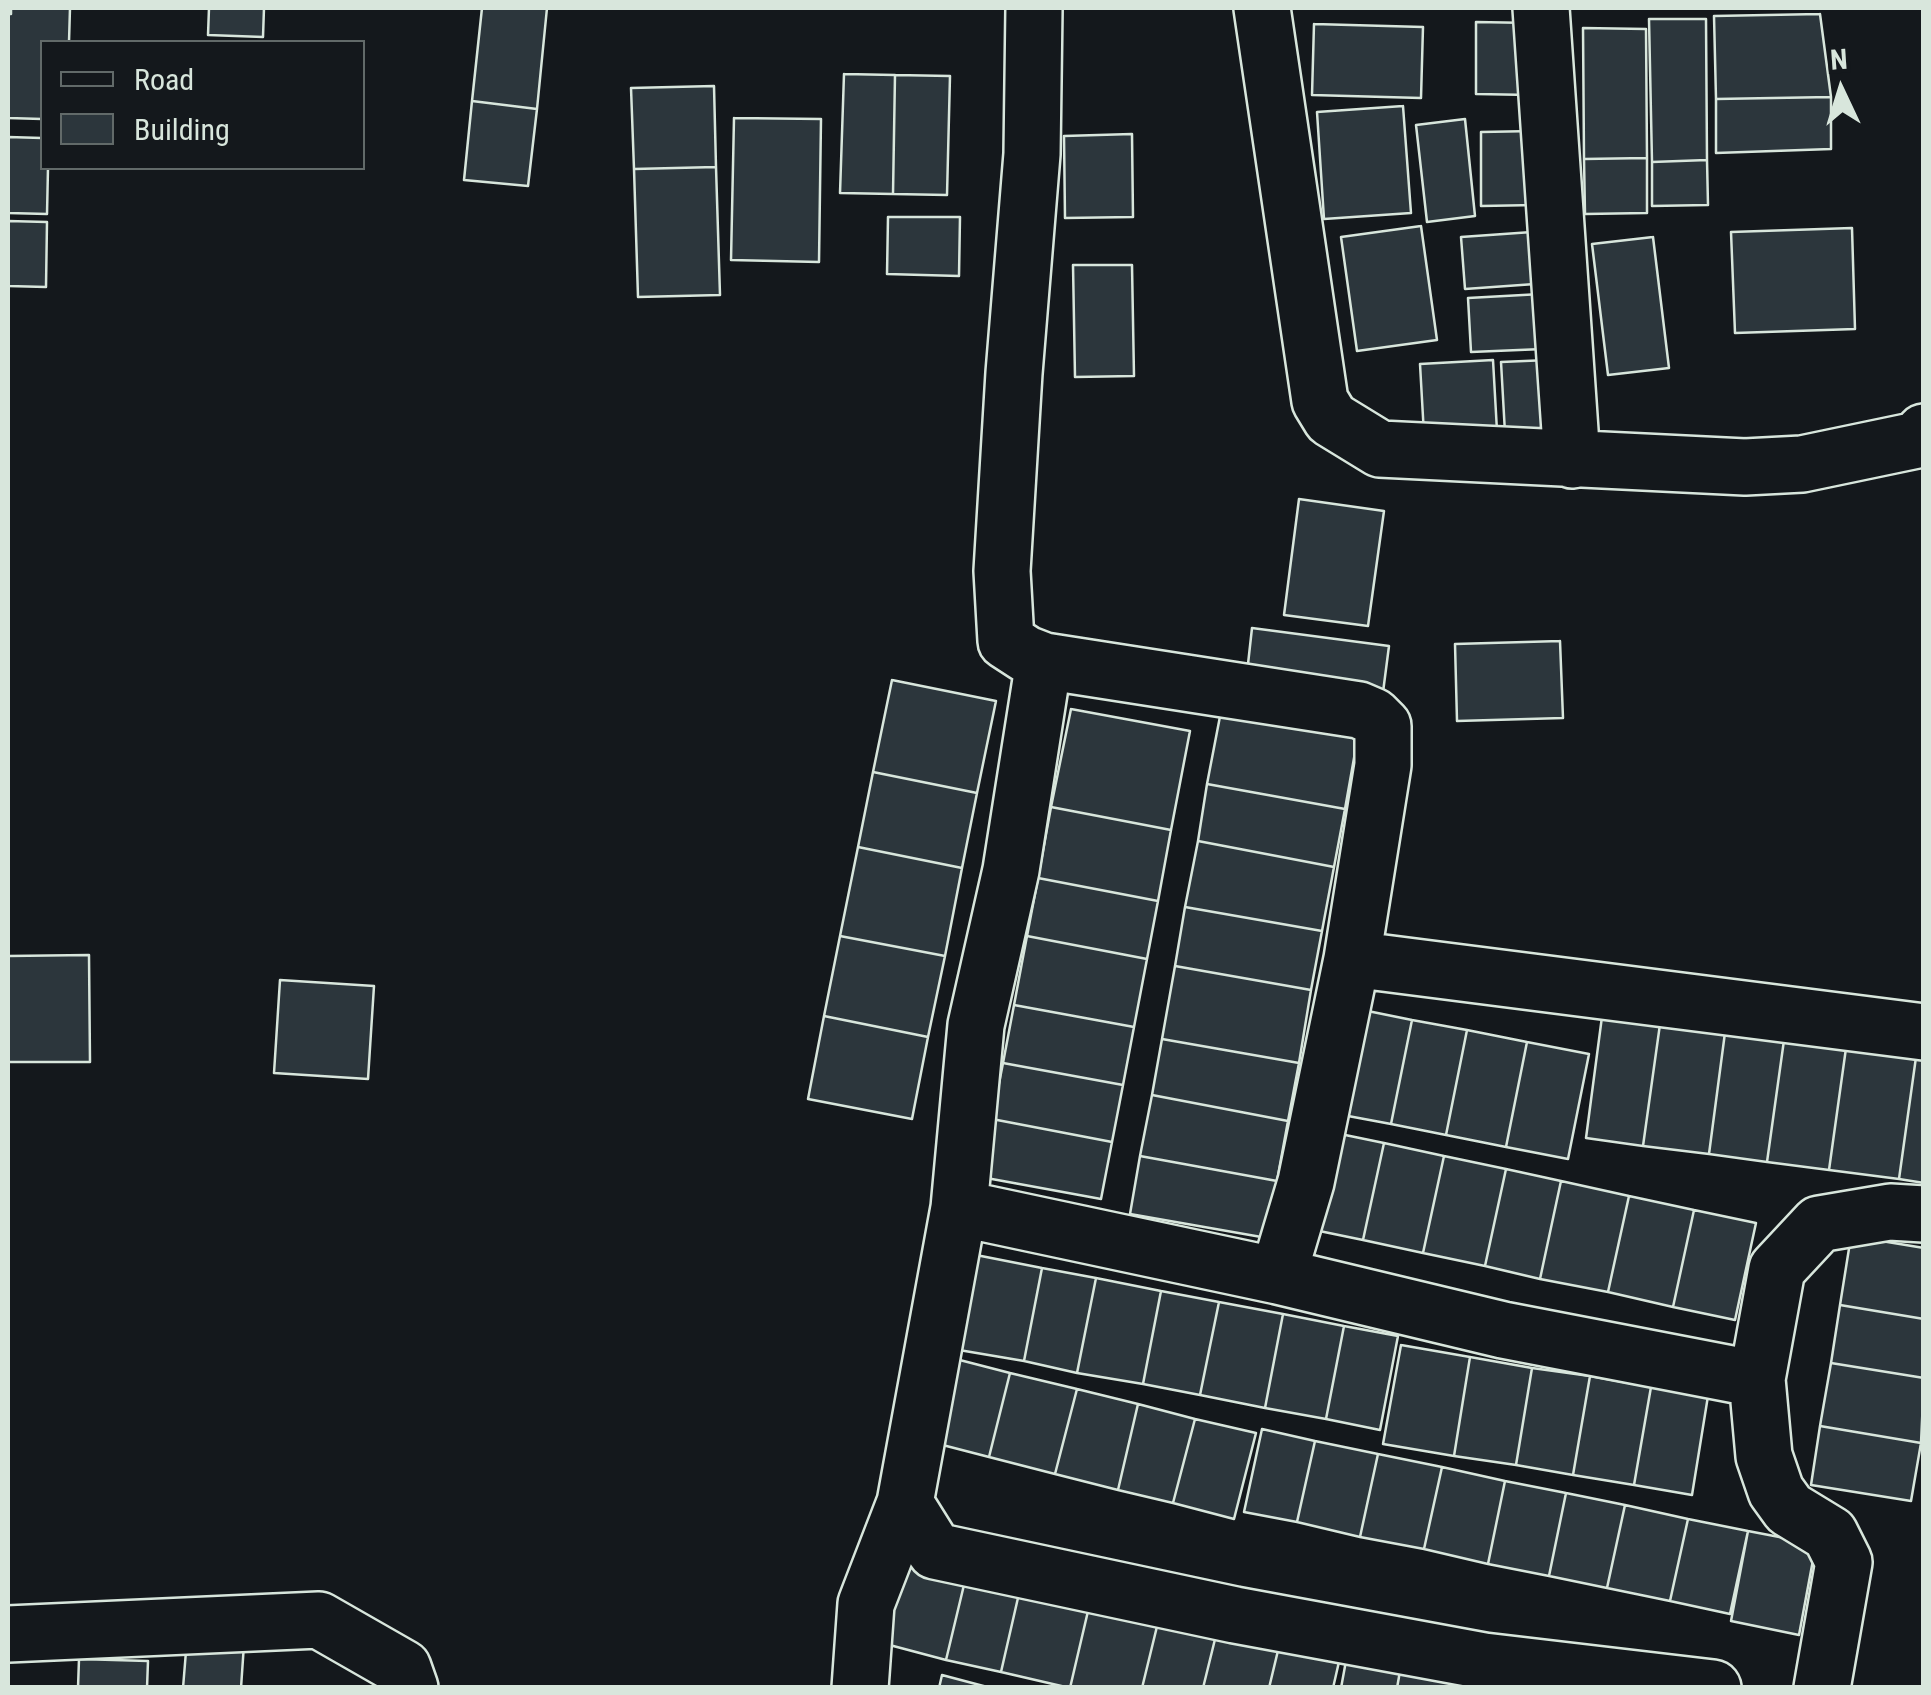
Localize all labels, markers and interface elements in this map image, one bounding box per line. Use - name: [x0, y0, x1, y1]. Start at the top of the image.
- legend: [40, 40, 365, 170]
- north arrow: [1791, 40, 1891, 140]
- text: N: [1829, 43, 1849, 77]
- text: Road: [134, 62, 194, 97]
- text: Building: [134, 112, 230, 147]

